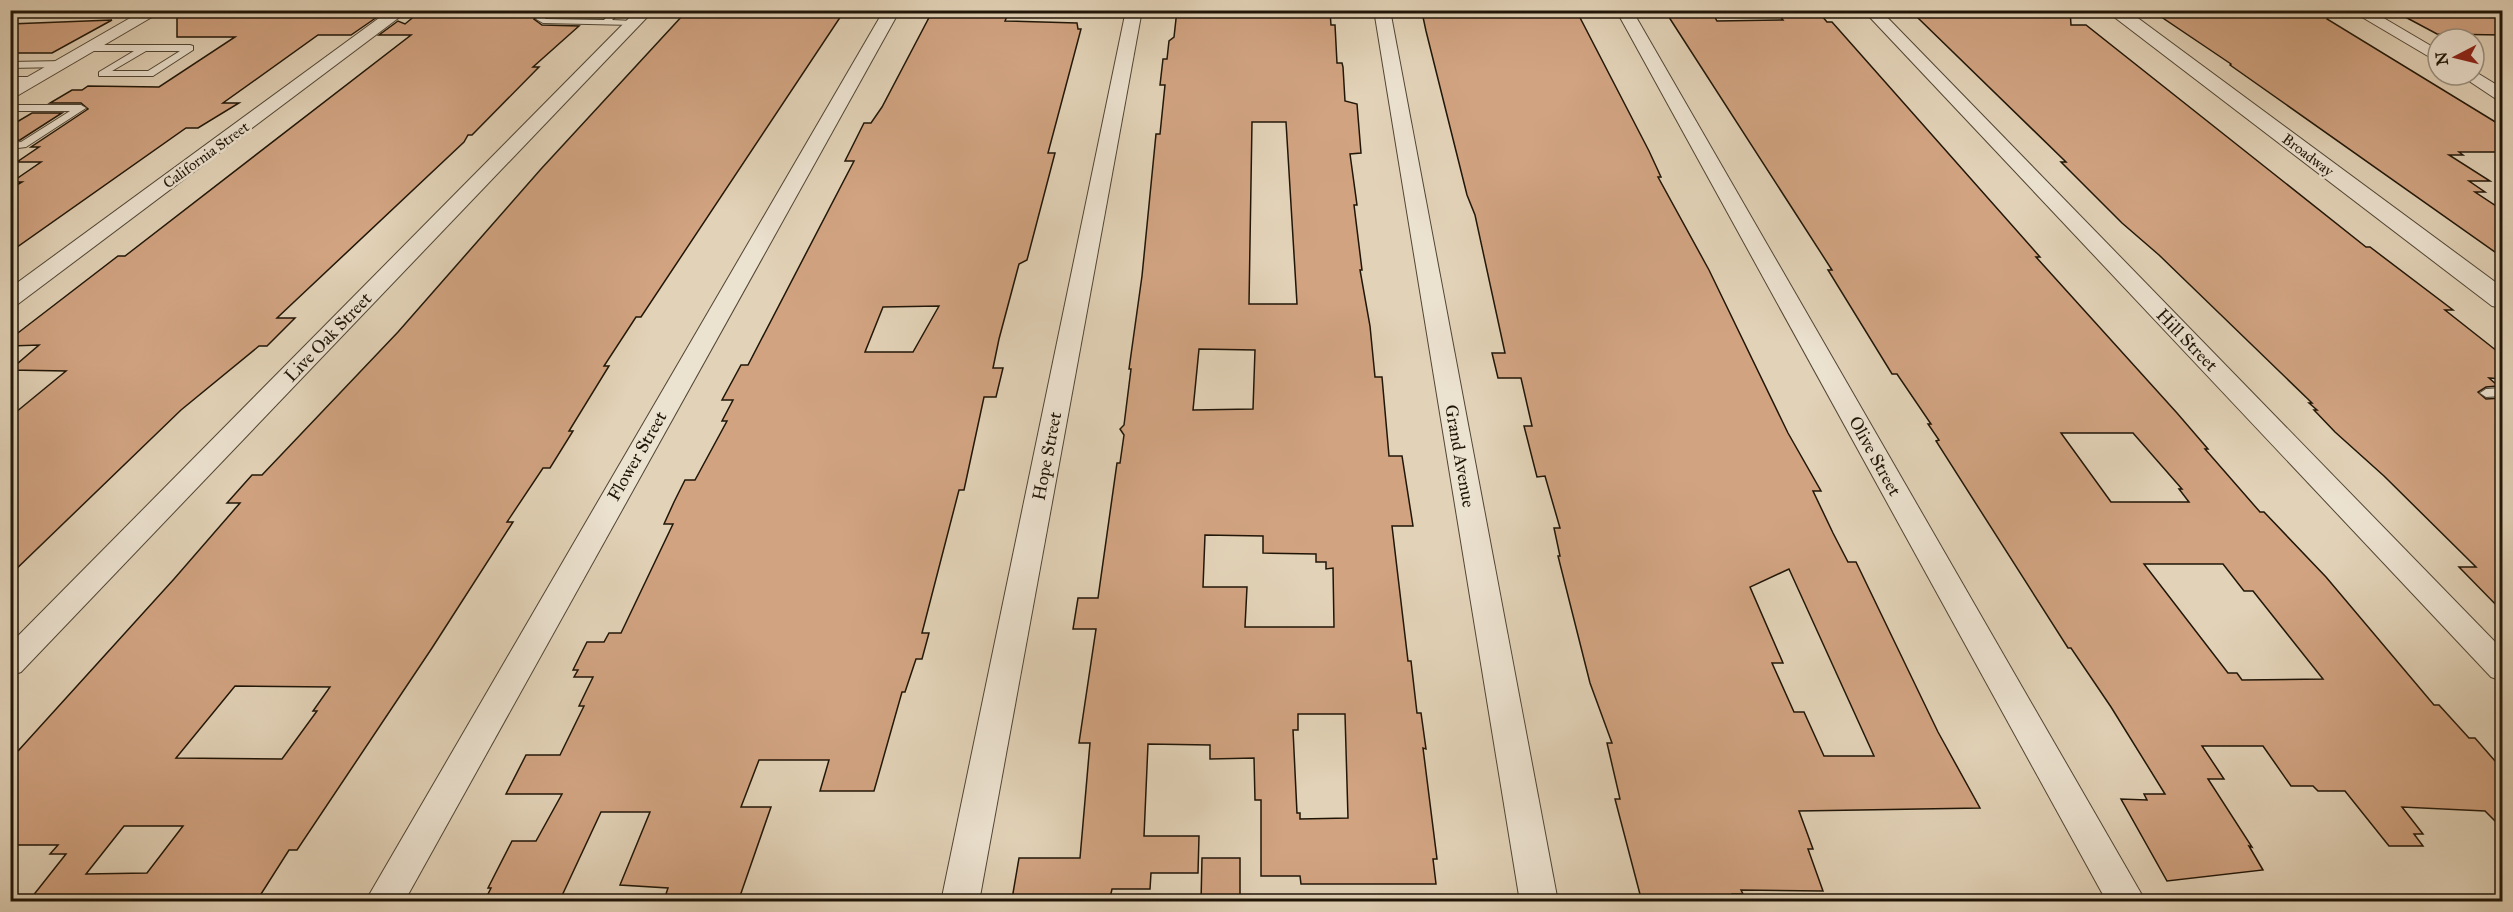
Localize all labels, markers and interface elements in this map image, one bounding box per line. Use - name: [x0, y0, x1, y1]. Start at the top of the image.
- north arrow: [2426, 27, 2486, 87]
- text: N: [2431, 50, 2452, 67]
- street label: California Street: [159, 117, 253, 192]
- street label: Broadway: [2279, 130, 2338, 181]
- street label: Live Oak Street: [280, 287, 377, 386]
- street label: Hill Street: [2152, 304, 2223, 376]
- street label: Grand Avenue: [1440, 403, 1480, 509]
- street label: Flower Street: [602, 407, 672, 505]
- street label: Hope Street: [1028, 409, 1066, 502]
- street label: Olive Street: [1844, 412, 1906, 500]

